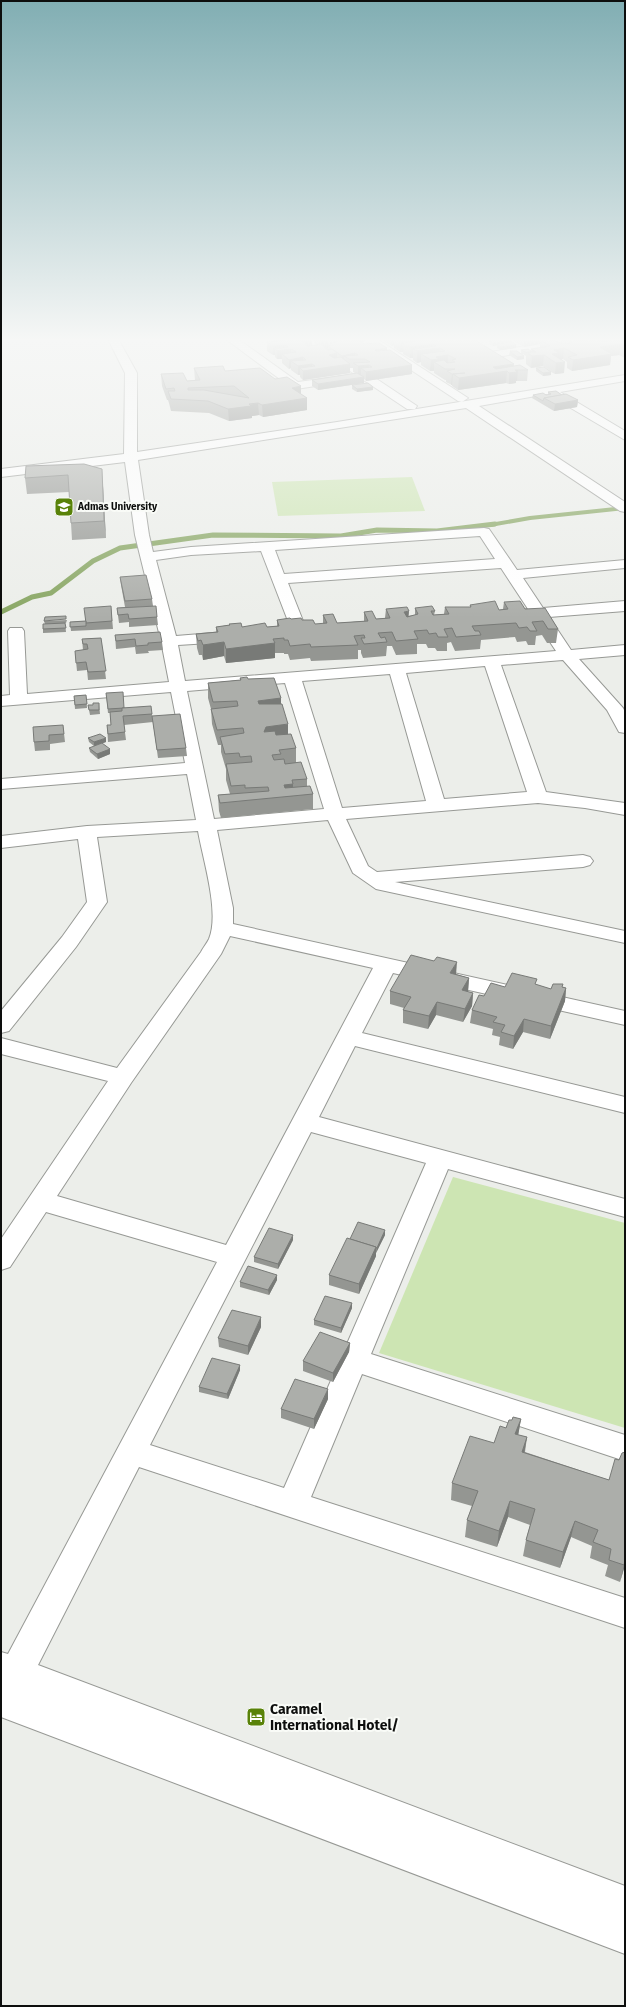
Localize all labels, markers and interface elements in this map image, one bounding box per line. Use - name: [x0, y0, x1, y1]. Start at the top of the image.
- school or university icon: Admas University: [53, 496, 75, 518]
- place label: Admas University: [77, 501, 158, 513]
- place label: Caramel International Hotel/: [270, 1701, 399, 1734]
- hotel icon: Caramel International Hotel/: [245, 1706, 267, 1728]

